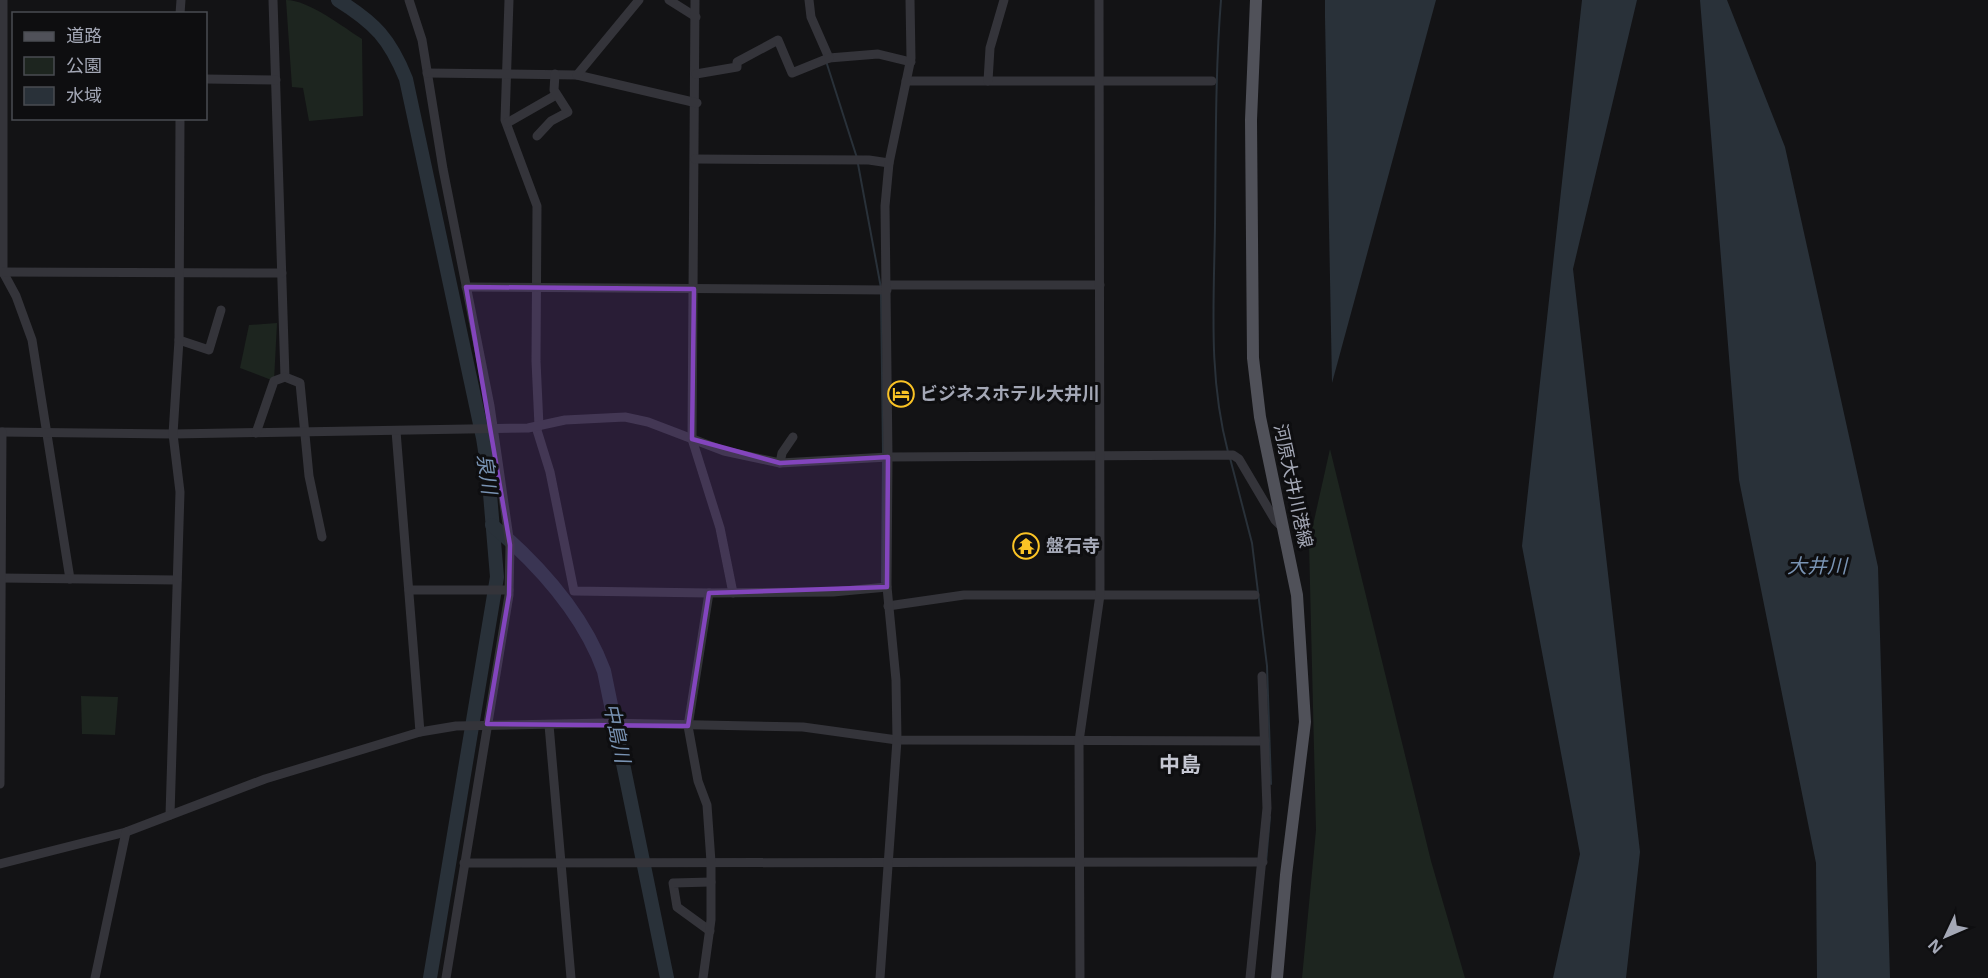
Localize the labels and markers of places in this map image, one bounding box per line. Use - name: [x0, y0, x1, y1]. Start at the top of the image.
- hotel icon: ビジネスホテル大井川: [886, 379, 916, 409]
- place label: ビジネスホテル大井川: [920, 381, 1100, 405]
- temple icon: 盤石寺: [1011, 531, 1041, 561]
- place label: 盤石寺: [1046, 533, 1100, 557]

